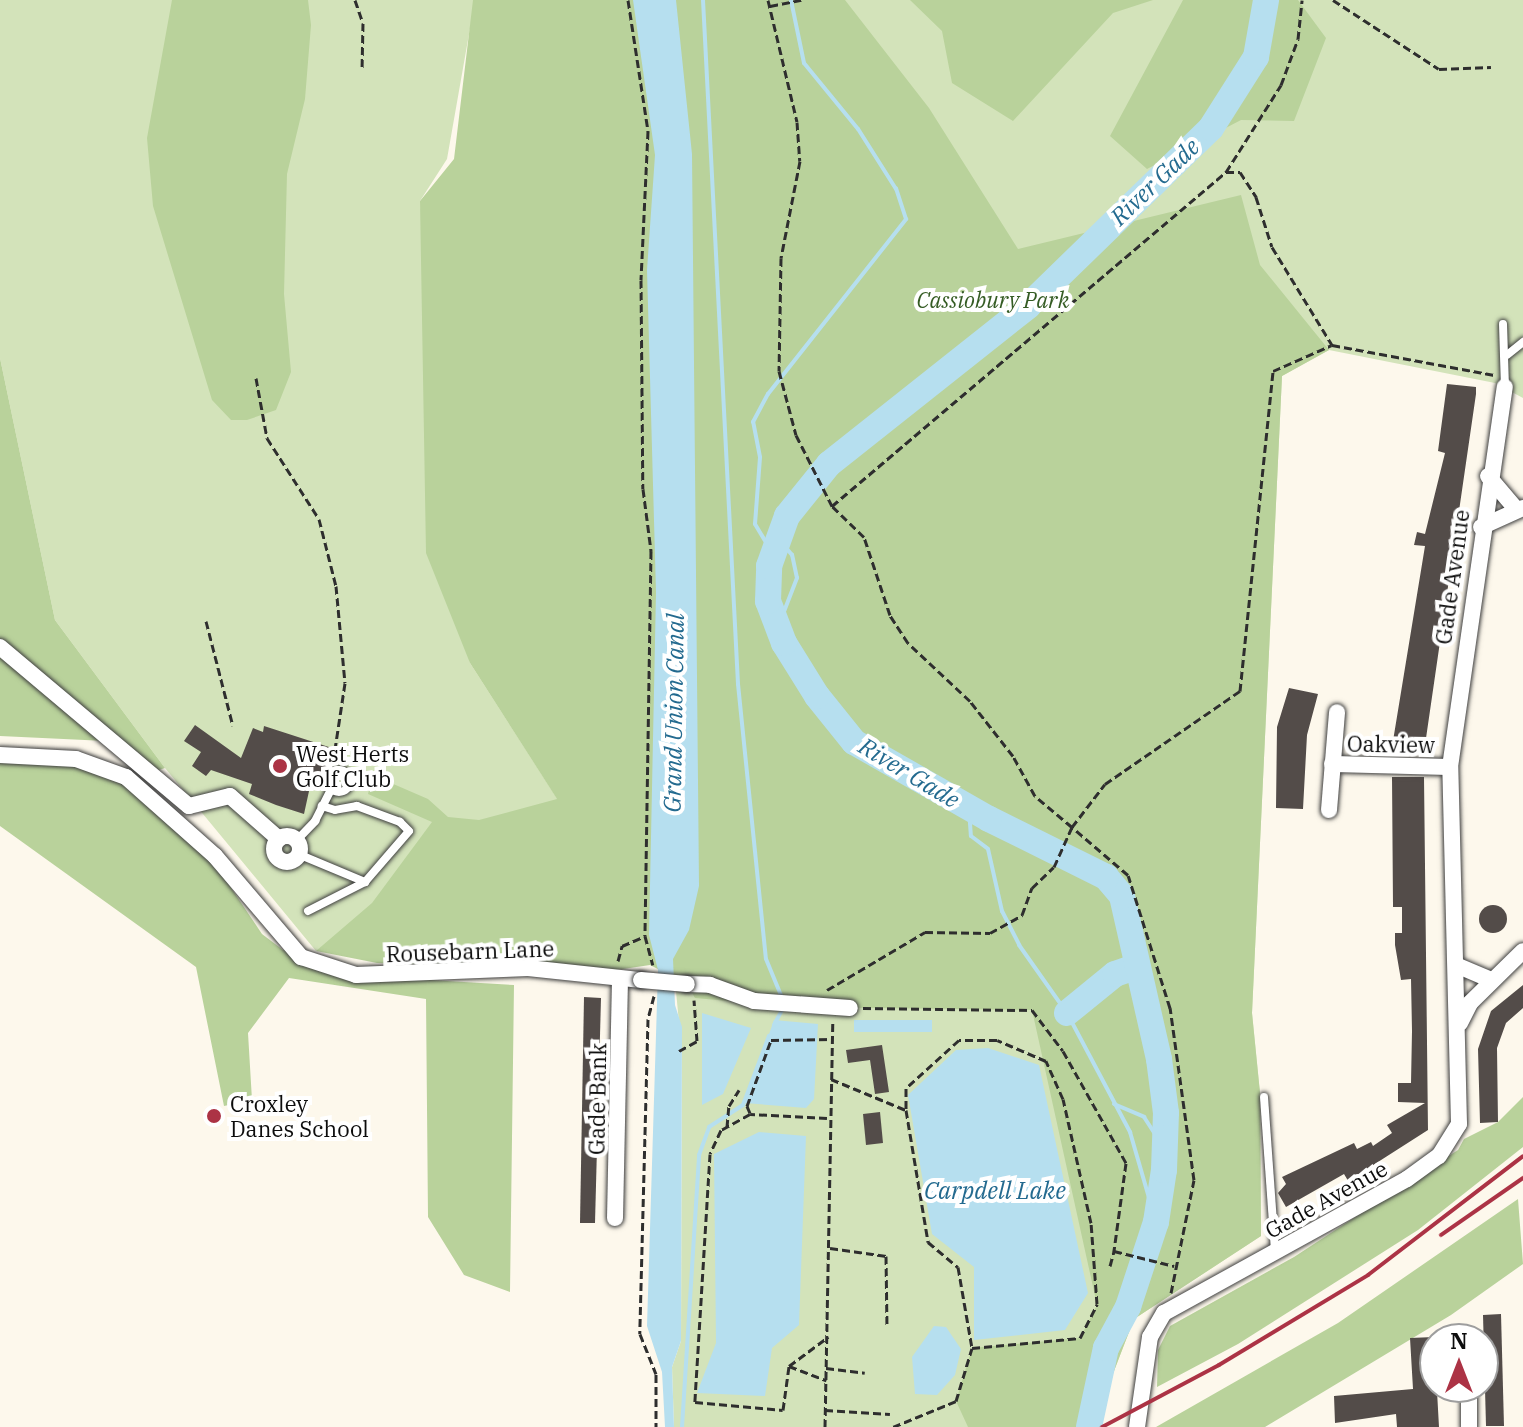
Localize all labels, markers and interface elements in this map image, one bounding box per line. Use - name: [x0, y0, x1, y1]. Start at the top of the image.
- water label: River Gade: [1105, 133, 1205, 231]
- park label: Cassiobury Park: [917, 287, 1069, 313]
- street label: Gade Avenue: [1429, 508, 1475, 646]
- water label: Grand Union Canal: [658, 613, 690, 813]
- street label: Oakview: [1347, 730, 1435, 758]
- water label: River Gade: [853, 732, 965, 814]
- place label: West Herts Golf Club: [296, 740, 409, 792]
- marker: West Herts Golf Club: [271, 757, 289, 775]
- street label: Rousebarn Lane: [385, 935, 555, 967]
- street label: Gade Bank: [583, 1043, 611, 1155]
- place label: Croxley Danes School: [230, 1090, 369, 1142]
- marker: Croxley Danes School: [205, 1107, 223, 1125]
- street label: Gade Avenue: [1260, 1155, 1392, 1243]
- water label: Carpdell Lake: [924, 1177, 1066, 1205]
- north arrow: [1419, 1323, 1499, 1403]
- text: N: [1450, 1326, 1468, 1355]

